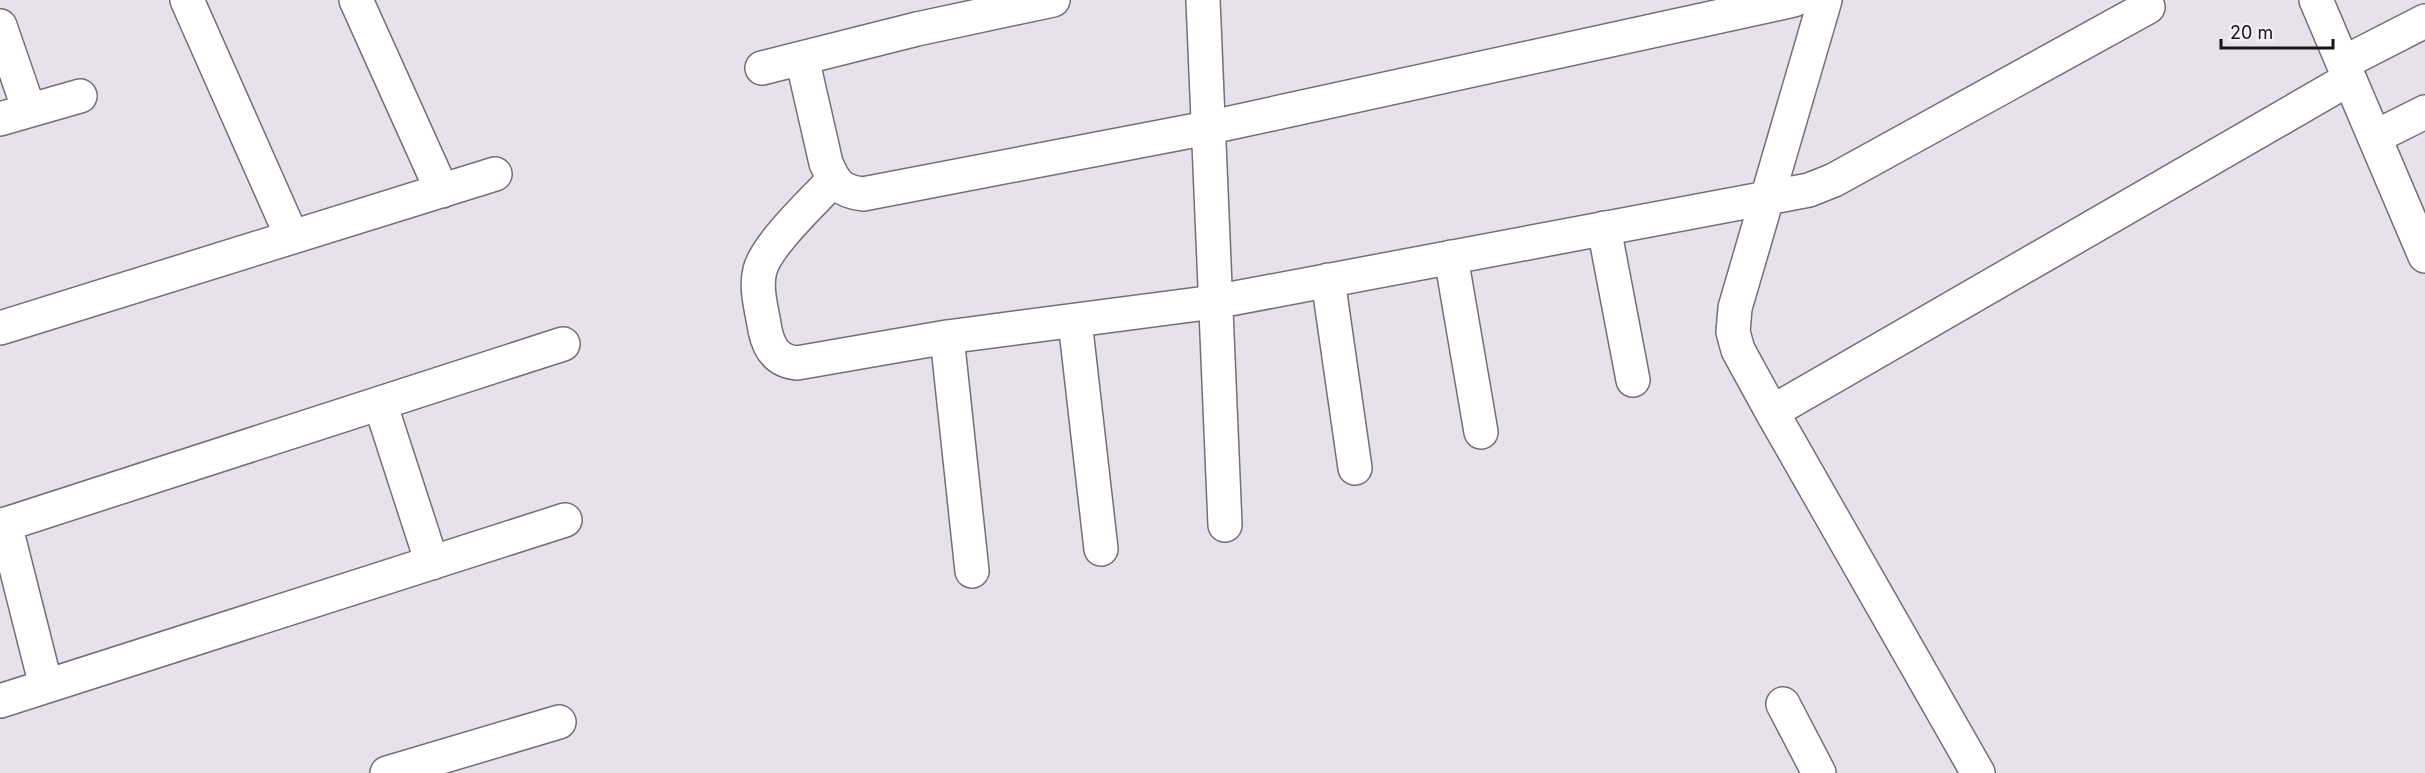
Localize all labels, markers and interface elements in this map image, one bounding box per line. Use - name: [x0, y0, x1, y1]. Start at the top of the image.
- scale bar: [2221, 12, 2334, 50]
- text: 20 m: [2230, 22, 2273, 43]

